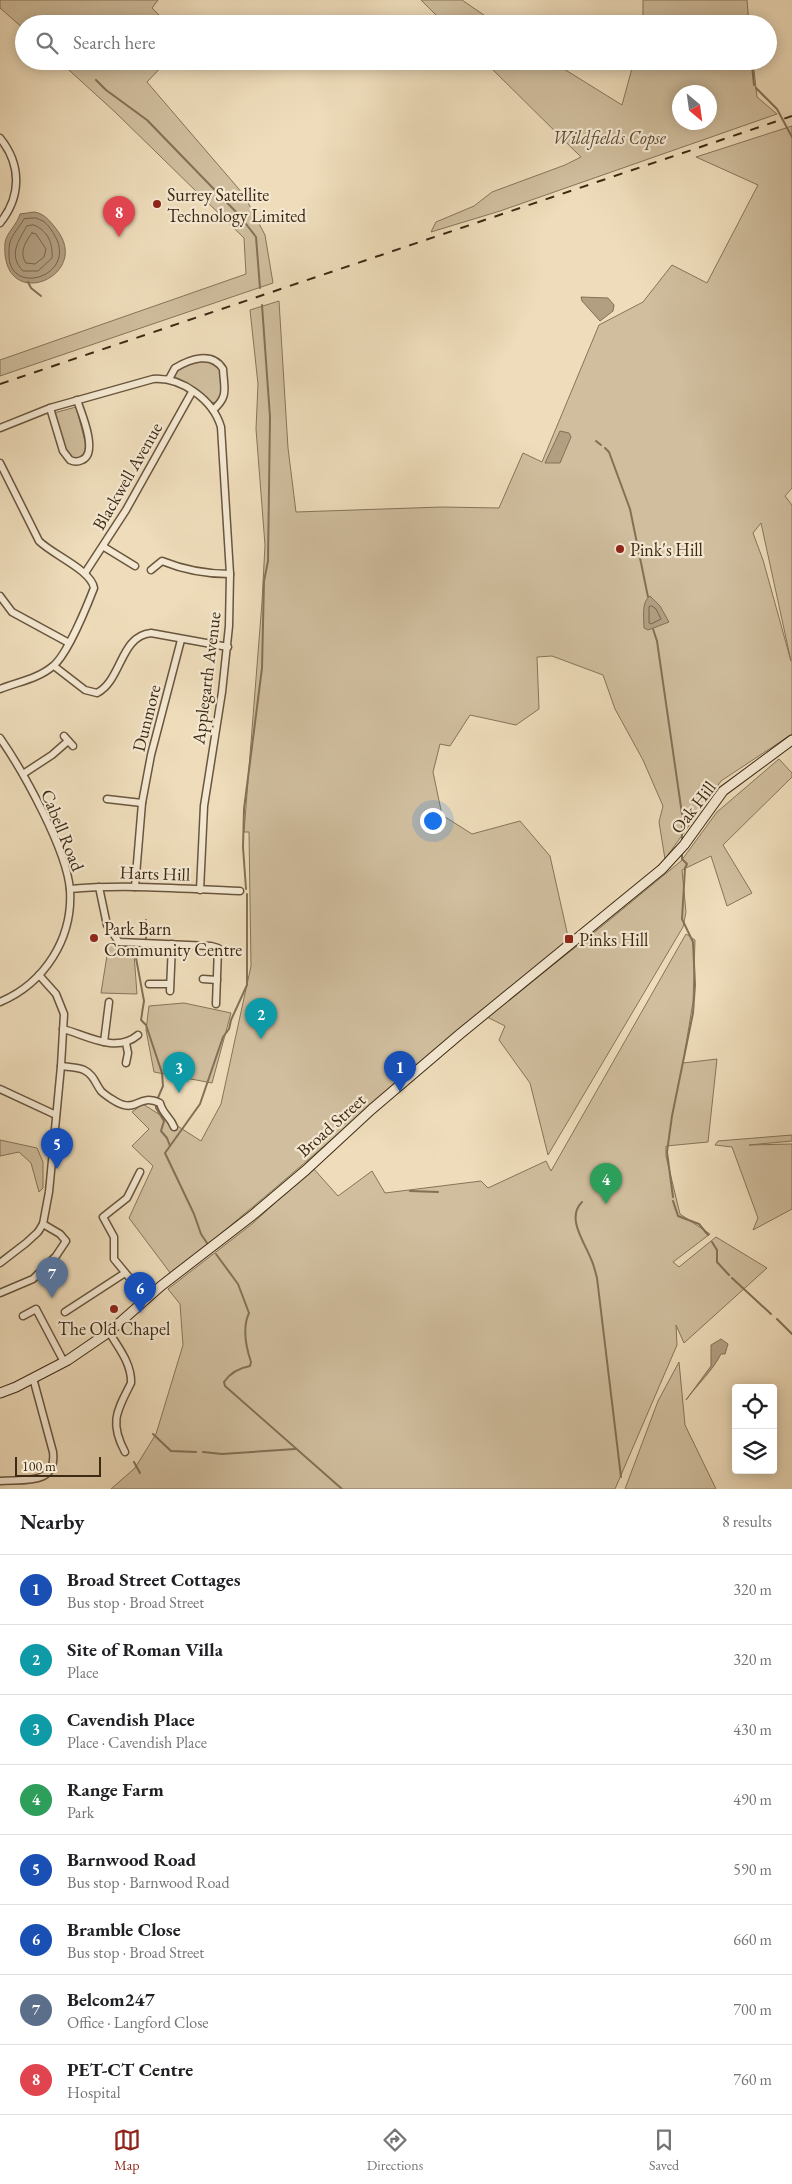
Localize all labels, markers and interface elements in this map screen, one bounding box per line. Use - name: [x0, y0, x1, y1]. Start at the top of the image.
- search box: [15, 15, 777, 70]
- icon: search: [33, 29, 61, 57]
- text: Search here: [73, 30, 155, 55]
- north arrow: [672, 85, 717, 130]
- park label: Wildfields Copse: [552, 126, 667, 150]
- place label: Surrey Satellite Technology Limited: [167, 183, 307, 227]
- pin: 8: [103, 196, 135, 237]
- marker: Surrey Satellite Technology Limited: [151, 198, 163, 210]
- street label: Blackwell Avenue: [87, 418, 167, 534]
- place label: Pink's Hill: [630, 538, 703, 561]
- marker: Pink's Hill: [614, 543, 626, 555]
- street label: Applegarth Avenue: [186, 610, 226, 747]
- street label: Dunmore: [127, 682, 165, 754]
- street label: Oak Hill: [665, 776, 721, 838]
- street label: Cabell Road: [36, 786, 90, 875]
- your location: [420, 808, 446, 834]
- street label: Harts Hill: [119, 860, 191, 886]
- place label: Park Barn Community Centre: [104, 917, 242, 961]
- place label: Pinks Hill: [579, 928, 648, 951]
- marker: Park Barn Community Centre: [88, 932, 100, 944]
- marker: Pinks Hill: [563, 933, 575, 945]
- pin: 2: [245, 998, 277, 1039]
- pin: 1: [384, 1051, 416, 1092]
- pin: 3: [163, 1052, 195, 1093]
- street label: Broad Street: [292, 1088, 370, 1162]
- pin: 5: [41, 1128, 73, 1169]
- pin: 4: [590, 1163, 622, 1204]
- pin: 7: [36, 1257, 68, 1298]
- pin: 6: [124, 1272, 156, 1313]
- marker: The Old Chapel: [108, 1303, 120, 1315]
- place label: The Old Chapel: [58, 1317, 170, 1340]
- map controls: [732, 1384, 777, 1474]
- button: locate: [732, 1384, 777, 1429]
- button: layers: [732, 1429, 777, 1474]
- scale bar: [15, 1454, 101, 1477]
- text: 100 m: [22, 1457, 56, 1475]
- text: Nearby: [20, 1508, 84, 1535]
- text: 8 results: [722, 1511, 772, 1532]
- text: Broad Street Cottages: [67, 1567, 240, 1592]
- text: 1: [32, 1579, 40, 1600]
- text: 320 m: [733, 1579, 772, 1600]
- text: Bus stop · Broad Street: [67, 1592, 204, 1613]
- text: Site of Roman Villa: [67, 1637, 223, 1662]
- text: 2: [32, 1649, 40, 1670]
- text: 320 m: [733, 1649, 772, 1670]
- text: Place: [67, 1662, 99, 1683]
- text: Cavendish Place: [67, 1707, 195, 1732]
- text: 3: [32, 1719, 40, 1740]
- text: 430 m: [733, 1719, 772, 1740]
- text: Place · Cavendish Place: [67, 1732, 207, 1753]
- text: Range Farm: [67, 1777, 164, 1802]
- text: 4: [32, 1789, 40, 1810]
- text: 490 m: [733, 1789, 772, 1810]
- text: Park: [67, 1802, 94, 1823]
- text: Barnwood Road: [67, 1847, 196, 1872]
- text: 5: [32, 1859, 40, 1880]
- text: 590 m: [733, 1859, 772, 1880]
- text: Bus stop · Barnwood Road: [67, 1872, 230, 1893]
- text: Bramble Close: [67, 1917, 181, 1942]
- text: 6: [32, 1929, 40, 1950]
- text: 660 m: [733, 1929, 772, 1950]
- text: Bus stop · Broad Street: [67, 1942, 204, 1963]
- text: Belcom247: [67, 1987, 155, 2012]
- text: 7: [32, 1999, 40, 2020]
- text: 700 m: [733, 1999, 772, 2020]
- text: Office · Langford Close: [67, 2012, 209, 2033]
- text: PET-CT Centre: [67, 2057, 193, 2082]
- text: 8: [32, 2069, 40, 2090]
- text: 760 m: [733, 2069, 772, 2090]
- text: Hospital: [67, 2082, 121, 2103]
- tab: Map: [113, 2126, 141, 2174]
- tab: Directions: [367, 2126, 423, 2174]
- tab: Saved: [649, 2126, 679, 2174]

